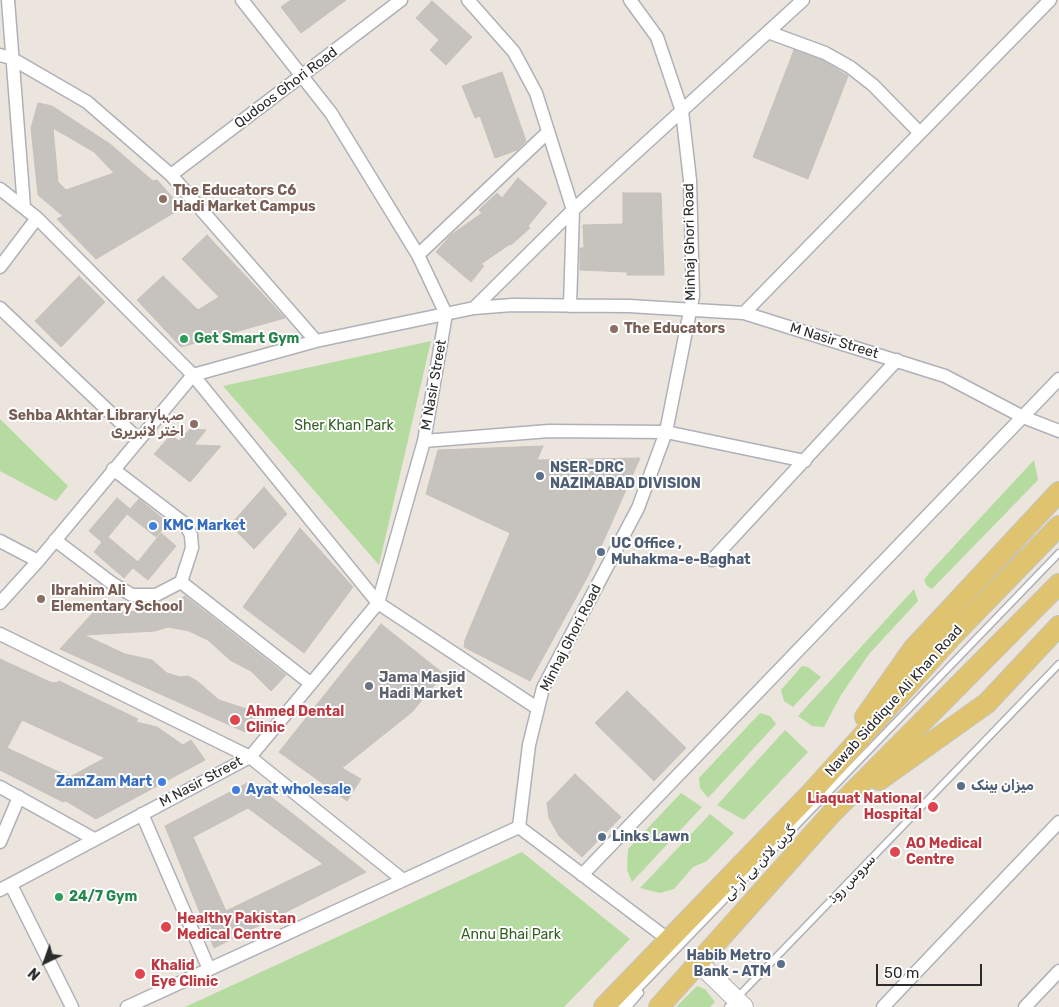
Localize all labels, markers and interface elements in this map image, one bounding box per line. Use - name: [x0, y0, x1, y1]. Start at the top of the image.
- street label: Qudoos Ghori Road: [231, 44, 341, 132]
- place label: The Educators C6 Hadi Market Campus: [173, 183, 316, 216]
- street label: Minhaj Ghori Road: [681, 183, 699, 301]
- marker: The Educators C6 Hadi Market Campus: [157, 193, 169, 205]
- street label: M Nasir Street: [788, 320, 880, 362]
- place label: The Educators: [624, 321, 725, 337]
- marker: The Educators: [608, 323, 620, 335]
- place label: Get Smart Gym: [194, 331, 299, 347]
- marker: Get Smart Gym: [178, 333, 190, 345]
- street label: M Nasir Street: [418, 338, 450, 432]
- place label: Sehba Akhtar Libraryصہبا اختر لائبریری: [8, 408, 184, 441]
- marker: Sehba Akhtar Libraryصہبا اختر لائبریری: [188, 418, 200, 430]
- park label: Sher Khan Park: [294, 418, 394, 434]
- place label: NSER-DRC NAZIMABAD DIVISION: [550, 460, 701, 492]
- marker: NSER-DRC NAZIMABAD DIVISION: [534, 470, 546, 482]
- place label: KMC Market: [163, 518, 246, 534]
- marker: KMC Market: [147, 520, 159, 532]
- place label: UC Office , Muhakma-e-Baghat: [611, 536, 751, 568]
- marker: UC Office , Muhakma-e-Baghat: [595, 546, 607, 558]
- street label: Minhaj Ghori Road: [537, 582, 605, 694]
- place label: Ibrahim Ali Elementary School: [51, 583, 183, 616]
- marker: Ibrahim Ali Elementary School: [35, 593, 47, 605]
- street label: Nawab Siddique Ali Khan Road: [822, 622, 966, 780]
- place label: Jama Masjid Hadi Market: [379, 670, 465, 702]
- marker: Jama Masjid Hadi Market: [363, 680, 375, 692]
- place label: Ahmed Dental Clinic: [246, 704, 344, 736]
- marker: Ahmed Dental Clinic: [228, 713, 242, 727]
- street label: M Nasir Street: [157, 753, 245, 811]
- place label: ZamZam Mart: [56, 774, 152, 790]
- marker: ZamZam Mart: [156, 776, 168, 788]
- place label: میزان بینک: [971, 778, 1034, 794]
- marker: میزان بینک: [955, 780, 967, 792]
- place label: Ayat wholesale: [246, 782, 351, 798]
- marker: Ayat wholesale: [230, 784, 242, 796]
- place label: Liaquat National Hospital: [807, 791, 922, 824]
- marker: Liaquat National Hospital: [926, 800, 940, 814]
- street label: گرین لائن بی آر ٹی: [720, 822, 800, 904]
- place label: Links Lawn: [612, 829, 689, 845]
- marker: Links Lawn: [596, 831, 608, 843]
- place label: AO Medical Centre: [906, 836, 982, 869]
- marker: AO Medical Centre: [888, 845, 902, 859]
- street label: سروس روڈ: [825, 851, 879, 907]
- place label: 24/7 Gym: [69, 889, 137, 905]
- marker: 24/7 Gym: [53, 891, 65, 903]
- place label: Healthy Pakistan Medical Centre: [177, 911, 296, 944]
- marker: Healthy Pakistan Medical Centre: [159, 920, 173, 934]
- park label: Annu Bhai Park: [461, 927, 561, 943]
- north arrow: [20, 937, 70, 987]
- place label: Habib Metro Bank - ATM: [686, 948, 771, 980]
- scale bar: [879, 954, 985, 986]
- place label: Khalid Eye Clinic: [151, 958, 218, 990]
- marker: Habib Metro Bank - ATM: [775, 958, 787, 970]
- text: N: [25, 964, 44, 983]
- text: 50 m: [884, 964, 919, 982]
- marker: Khalid Eye Clinic: [133, 967, 147, 981]

